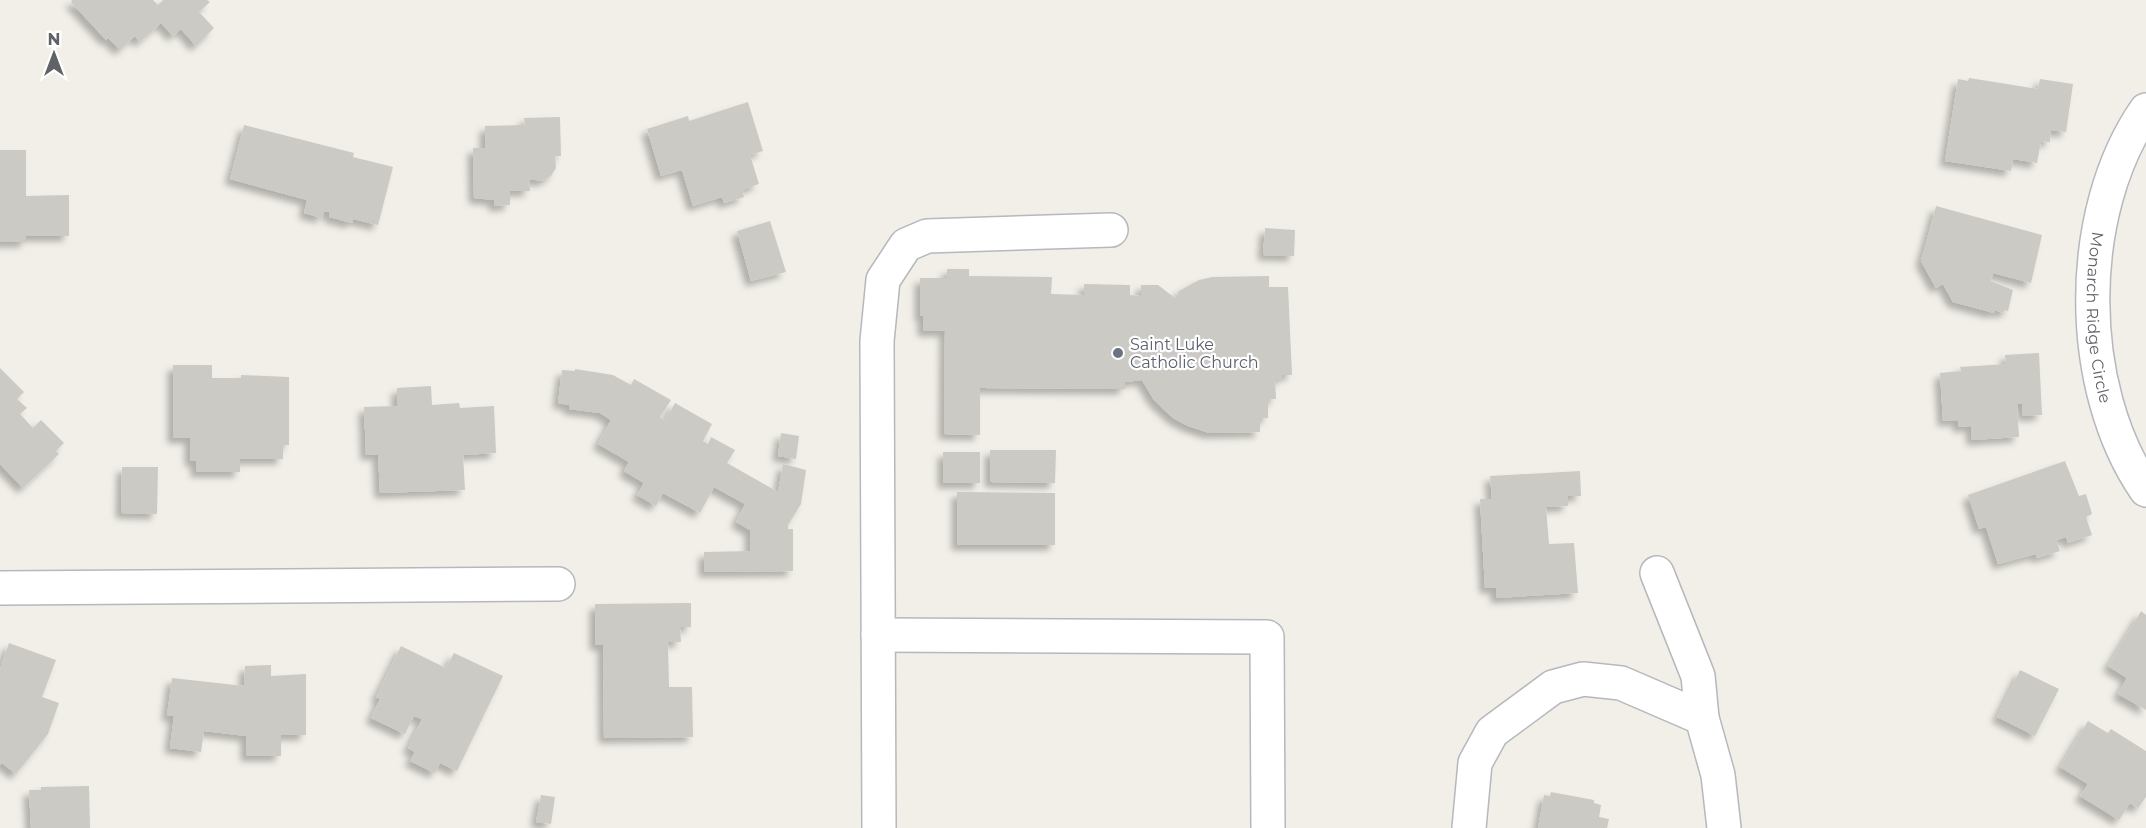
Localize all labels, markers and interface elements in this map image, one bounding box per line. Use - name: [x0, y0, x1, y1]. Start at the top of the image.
- north arrow: [24, 24, 84, 84]
- text: N: [48, 30, 60, 49]
- street label: Monarch Ridge Circle: [2083, 231, 2116, 405]
- place label: Saint Luke Catholic Church: [1130, 335, 1259, 372]
- marker: Saint Luke Catholic Church: [1111, 346, 1125, 360]

